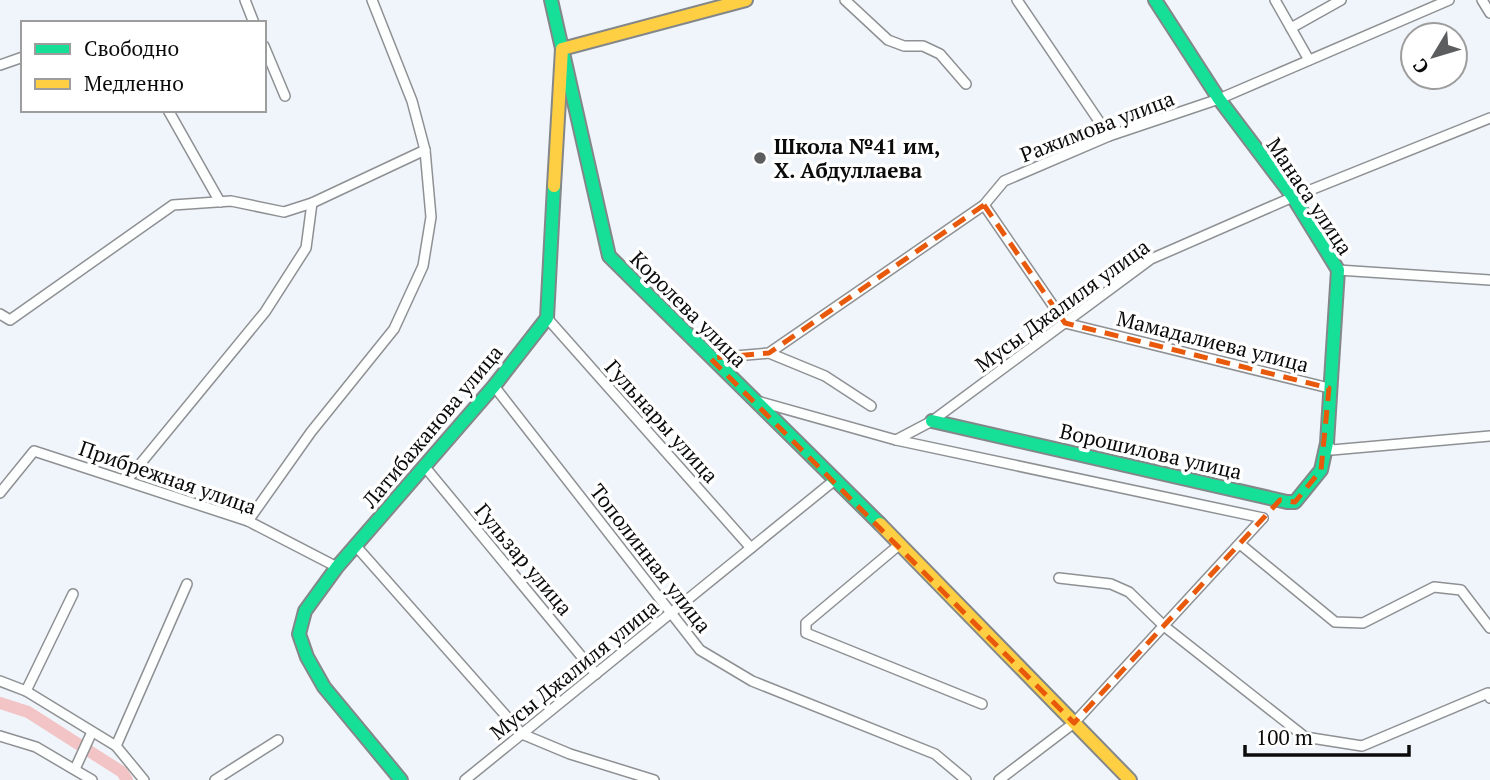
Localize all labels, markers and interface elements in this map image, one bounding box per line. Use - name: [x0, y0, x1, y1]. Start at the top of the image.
- legend: [21, 21, 266, 112]
- north arrow: [1399, 21, 1469, 91]
- text: Свободно: [84, 34, 179, 62]
- text: С: [1407, 54, 1434, 79]
- text: Медленно: [84, 69, 184, 97]
- street label: Ражимова улица: [1016, 84, 1178, 168]
- place label: Школа №41 им, Х. Абдуллаева: [774, 132, 940, 184]
- street label: Манаса улица: [1260, 132, 1360, 260]
- marker: Школа №41 им, Х. Абдуллаева: [752, 150, 768, 166]
- street label: Мусы Джалиля улица: [969, 232, 1155, 378]
- street label: Королева улица: [625, 245, 754, 374]
- street label: Мамадалиева улица: [1114, 304, 1312, 379]
- street label: Латибажанова улица: [355, 338, 509, 514]
- street label: Гульнары улица: [599, 353, 725, 489]
- street label: Ворошилова улица: [1057, 416, 1245, 486]
- street label: Прибрежная улица: [76, 433, 261, 521]
- street label: Тополинная улица: [584, 478, 718, 639]
- street label: Гульзар улица: [469, 497, 579, 621]
- street label: Мусы Джалиля улица: [484, 592, 664, 746]
- scale bar: [1245, 714, 1410, 758]
- text: 100 m: [1256, 723, 1313, 751]

